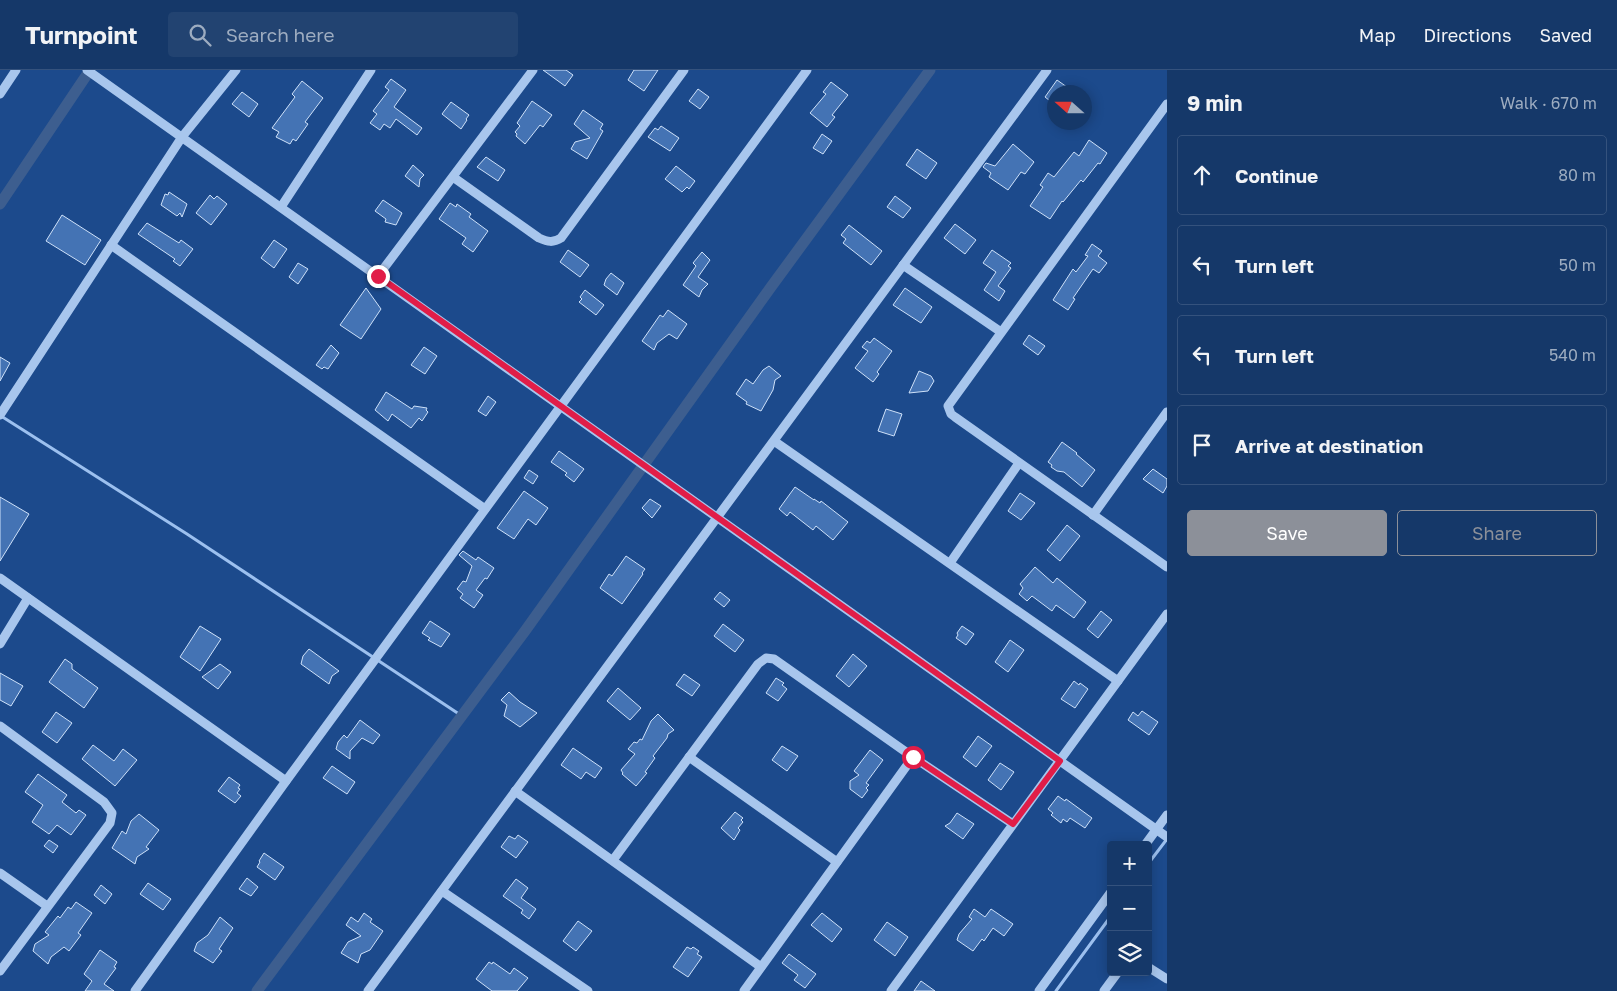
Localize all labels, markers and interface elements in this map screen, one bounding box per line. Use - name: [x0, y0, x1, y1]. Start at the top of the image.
- search box: [168, 12, 518, 57]
- text: Turnpoint: [25, 20, 138, 49]
- icon: search: [186, 21, 214, 49]
- text: Search here: [226, 23, 335, 46]
- text: Map: [1359, 24, 1395, 46]
- text: Directions: [1423, 24, 1511, 46]
- text: Saved: [1539, 24, 1592, 46]
- north arrow: [1047, 85, 1092, 130]
- text: 9 min: [1187, 90, 1242, 116]
- text: Walk · 670 m: [1500, 93, 1597, 113]
- icon: ahead: [1188, 161, 1216, 189]
- text: Continue: [1235, 164, 1318, 187]
- text: 80 m: [1558, 165, 1596, 185]
- icon: left: [1188, 251, 1216, 279]
- text: Turn left: [1235, 254, 1314, 277]
- text: 50 m: [1559, 255, 1596, 275]
- route end: [367, 265, 390, 288]
- icon: left: [1188, 341, 1216, 369]
- text: Turn left: [1235, 344, 1314, 367]
- text: 540 m: [1549, 345, 1596, 365]
- icon: arrive: [1188, 431, 1216, 459]
- text: Arrive at destination: [1235, 434, 1423, 457]
- button: Save: [1187, 510, 1387, 556]
- button: Share: [1397, 510, 1597, 556]
- route start: [902, 746, 925, 769]
- map controls: [1107, 841, 1152, 976]
- button: +: [1107, 841, 1152, 886]
- button: −: [1107, 886, 1152, 931]
- button: layers: [1107, 931, 1152, 976]

